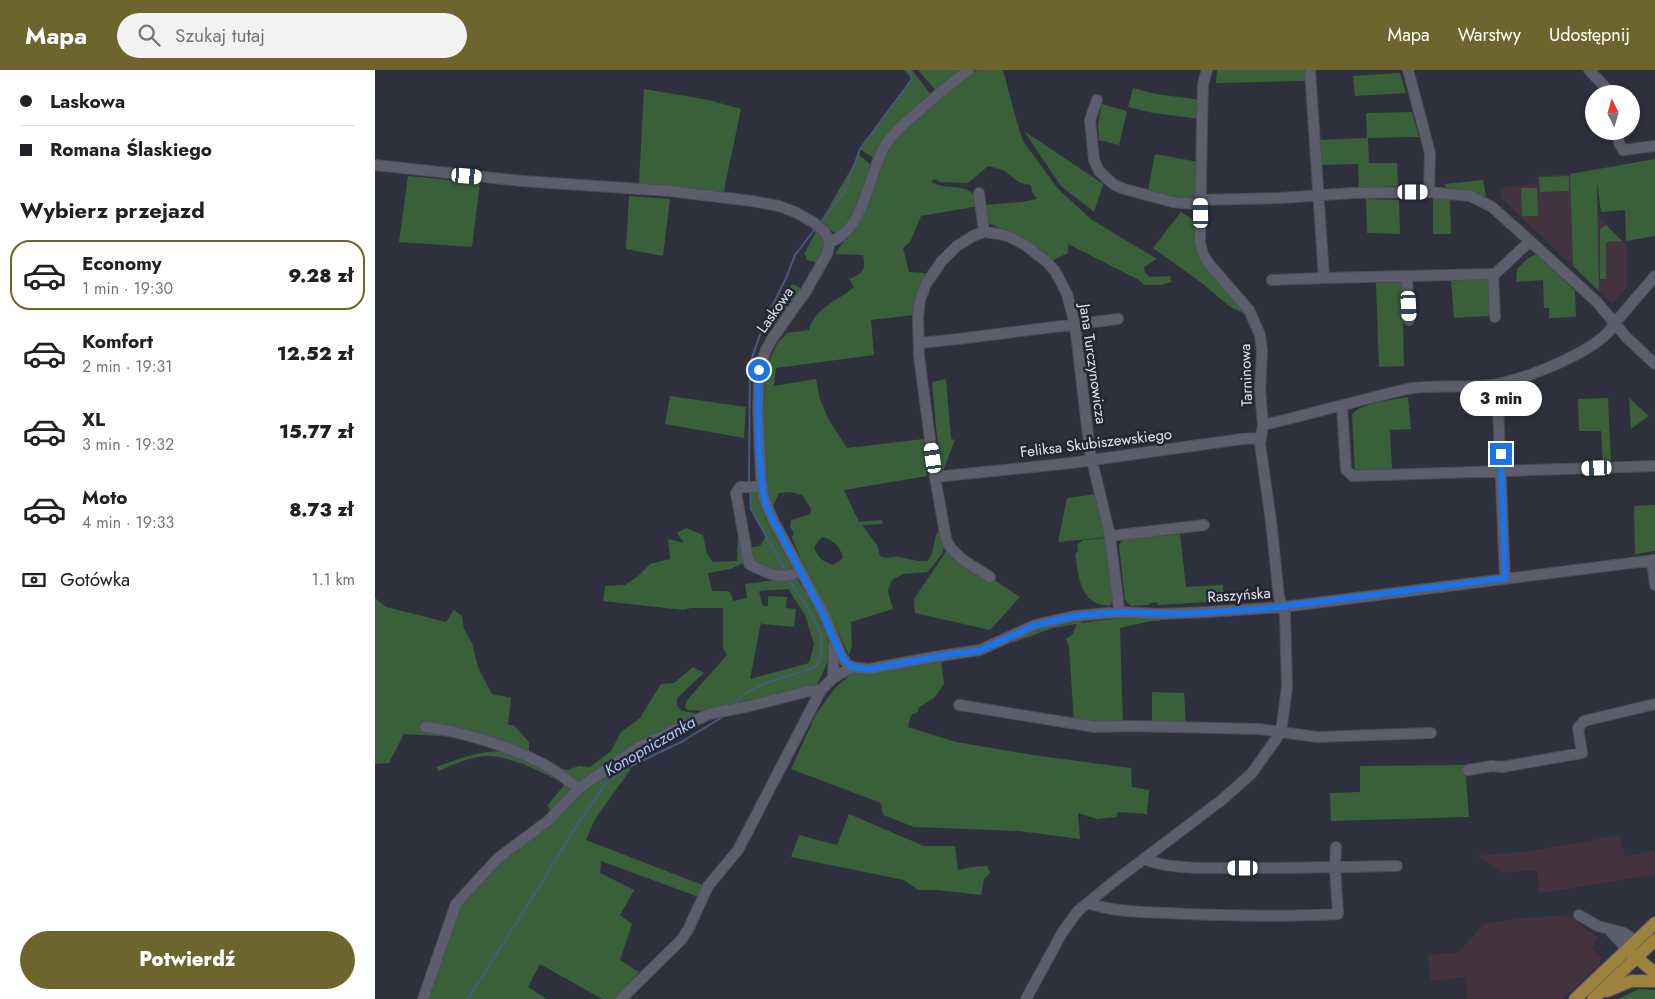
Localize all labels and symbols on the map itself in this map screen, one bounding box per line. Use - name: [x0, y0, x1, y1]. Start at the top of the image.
- north arrow: [1585, 85, 1640, 140]
- car: [451, 167, 482, 185]
- car: [1398, 185, 1428, 200]
- car: [1193, 198, 1208, 228]
- street label: Laskowa: [751, 282, 799, 338]
- car: [1400, 291, 1417, 321]
- street label: Jana Turczynowicza: [1073, 301, 1112, 425]
- street label: Tarninowa: [1234, 343, 1258, 407]
- route start: [748, 359, 770, 381]
- callout: 3 min: [1460, 382, 1542, 416]
- street label: Feliksa Skubiszewskiego: [1019, 423, 1173, 463]
- car: [923, 442, 942, 474]
- route end: [1490, 443, 1512, 465]
- car: [1581, 460, 1612, 476]
- street label: Raszyńska: [1207, 582, 1271, 608]
- water label: Konopniczanka: [600, 711, 700, 781]
- car: [1228, 861, 1258, 876]

